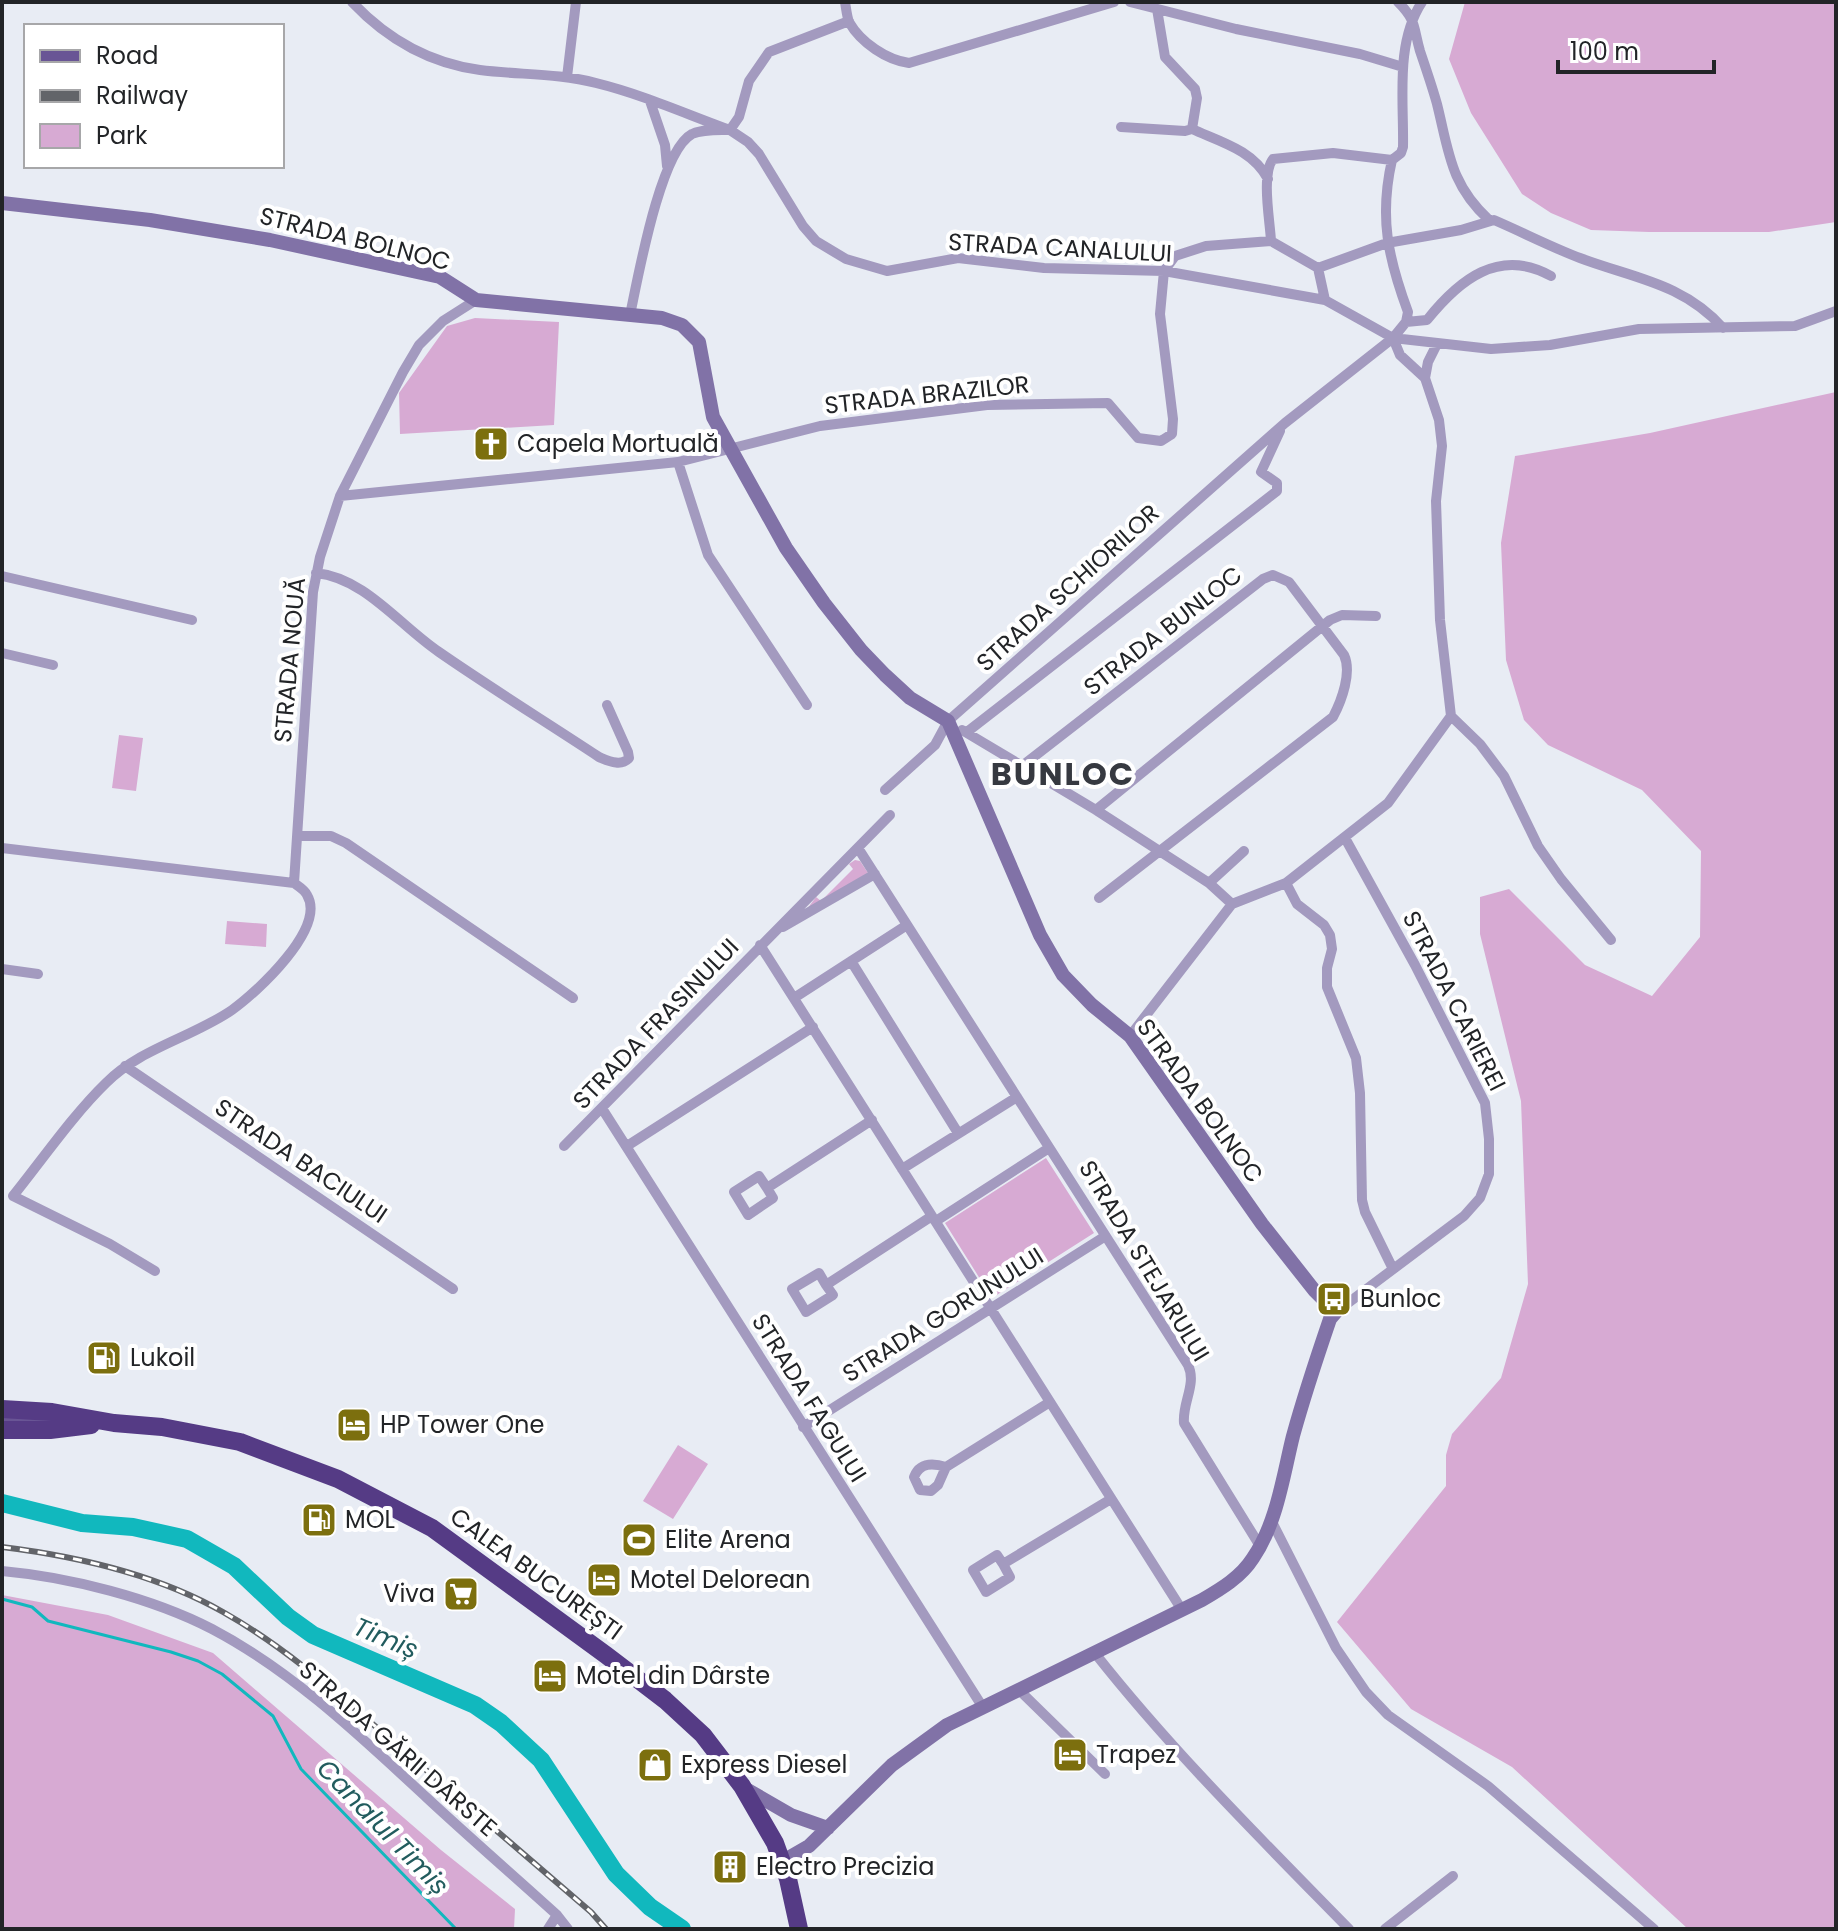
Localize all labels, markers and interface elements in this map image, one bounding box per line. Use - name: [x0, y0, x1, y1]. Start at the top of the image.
- legend: [24, 24, 284, 168]
- scale bar: [1558, 24, 1714, 74]
- text: 100 m: [1570, 35, 1639, 68]
- text: Road: [96, 39, 158, 72]
- text: Railway: [96, 79, 189, 112]
- text: Park: [96, 119, 148, 152]
- street label: STRADA BOLNOC: [256, 199, 454, 278]
- street label: STRADA CANALULUI: [947, 225, 1173, 270]
- street label: STRADA BRAZILOR: [823, 367, 1031, 422]
- church icon: Capela Mortuală: [472, 425, 510, 463]
- place label: Capela Mortuală: [517, 427, 719, 460]
- street label: STRADA SCHIORILOR: [969, 497, 1166, 679]
- street label: STRADA BUNLOC: [1077, 558, 1249, 703]
- street label: STRADA NOUĂ: [266, 576, 313, 744]
- district label: BUNLOC: [991, 751, 1135, 796]
- street label: STRADA CARIEREI: [1395, 905, 1514, 1096]
- street label: STRADA FRASINULUI: [565, 931, 746, 1116]
- street label: STRADA BOLNOC: [1130, 1012, 1271, 1190]
- street label: STRADA BACIULUI: [209, 1091, 394, 1231]
- street label: STRADA STEJARULUI: [1071, 1154, 1218, 1367]
- street label: STRADA GORUNULUI: [836, 1239, 1050, 1390]
- bus stop icon: Bunloc: [1315, 1280, 1353, 1318]
- place label: Bunloc: [1360, 1282, 1441, 1315]
- street label: STRADA FAGULUI: [744, 1307, 875, 1488]
- fuel station icon: Lukoil: [85, 1339, 123, 1377]
- place label: Lukoil: [130, 1341, 195, 1374]
- hotel icon: HP Tower One: [335, 1406, 373, 1444]
- place label: HP Tower One: [380, 1408, 544, 1441]
- street label: CALEA BUCUREȘTI: [443, 1500, 629, 1647]
- fuel station icon: MOL: [300, 1501, 338, 1539]
- place label: MOL: [345, 1503, 395, 1536]
- sports icon: Elite Arena: [620, 1521, 658, 1559]
- place label: Elite Arena: [665, 1523, 791, 1556]
- hotel icon: Motel Delorean: [585, 1561, 623, 1599]
- place label: Motel Delorean: [630, 1563, 810, 1596]
- supermarket icon: Viva: [442, 1575, 480, 1613]
- place label: Viva: [383, 1577, 435, 1610]
- water label: Timiș: [348, 1608, 424, 1668]
- street label: STRADA GĂRII DÂRSTE: [292, 1653, 504, 1844]
- hotel icon: Motel din Dârste: [531, 1657, 569, 1695]
- place label: Motel din Dârste: [576, 1659, 770, 1692]
- hotel icon: Trapez: [1051, 1736, 1089, 1774]
- place label: Trapez: [1096, 1738, 1176, 1771]
- shop icon: Express Diesel: [636, 1746, 674, 1784]
- place label: Express Diesel: [681, 1748, 847, 1781]
- water label: Canalul Timiș: [309, 1751, 457, 1903]
- building icon: Electro Precizia: [711, 1848, 749, 1886]
- place label: Electro Precizia: [756, 1850, 934, 1883]

